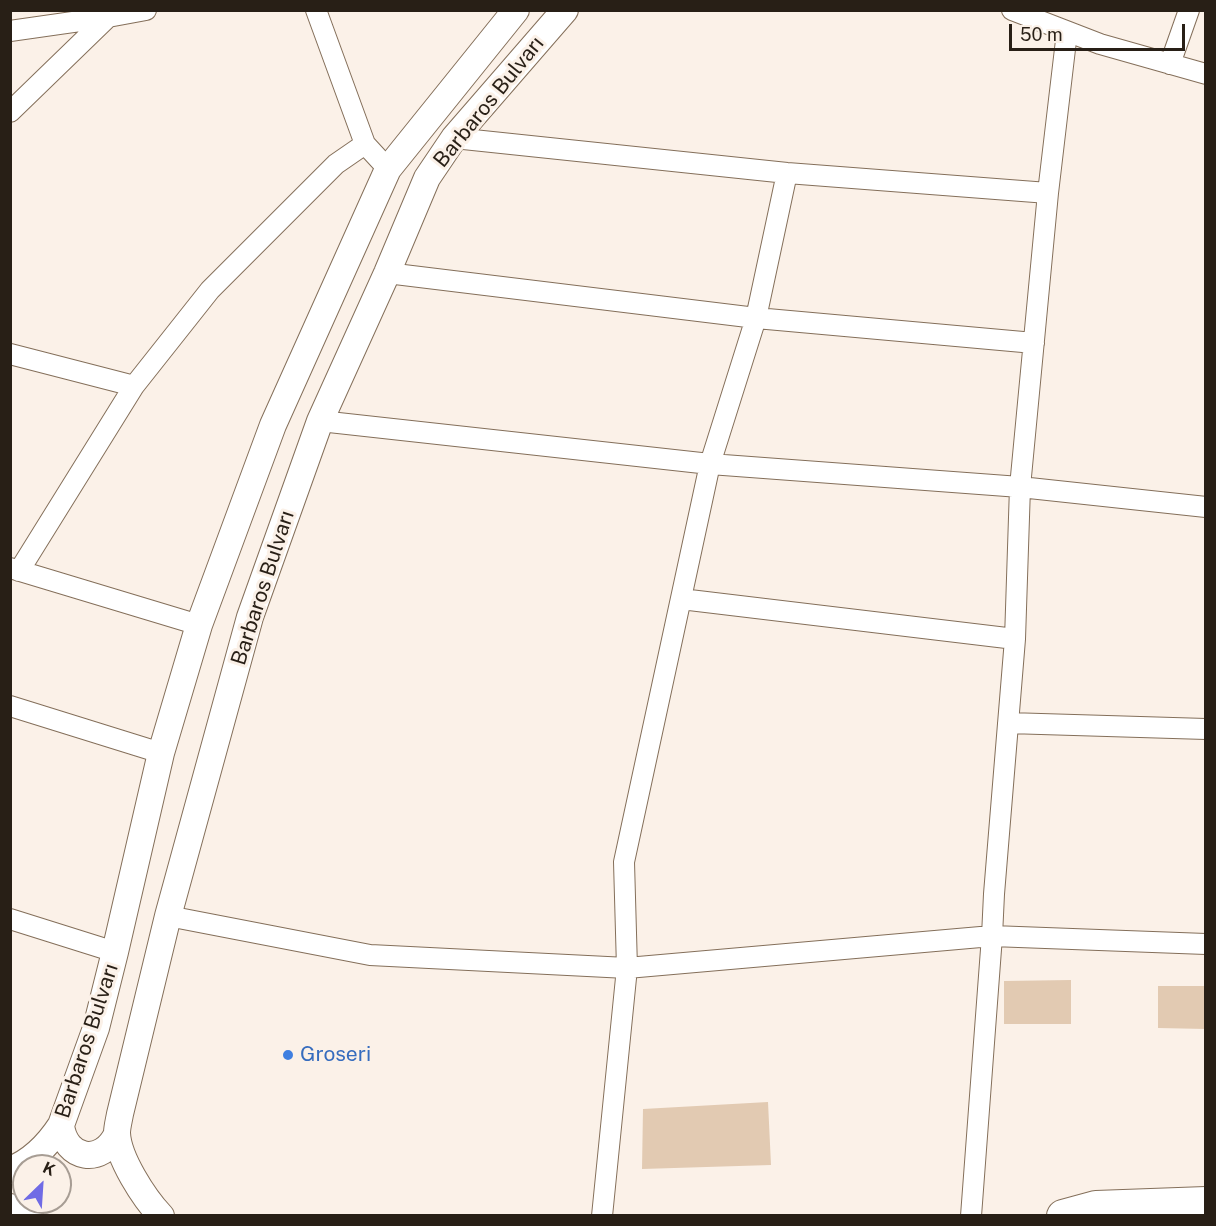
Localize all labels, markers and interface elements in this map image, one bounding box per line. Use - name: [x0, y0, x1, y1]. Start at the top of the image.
- scale bar: [1012, 12, 1188, 50]
- text: 50 m: [1020, 24, 1063, 45]
- street label: Barbaros Bulvarı: [429, 31, 549, 173]
- street label: Barbaros Bulvarı: [226, 508, 300, 668]
- street label: Barbaros Bulvarı: [50, 961, 124, 1121]
- place label: Groseri: [300, 1042, 371, 1068]
- marker: Groseri: [281, 1048, 295, 1062]
- north arrow: [12, 1154, 72, 1214]
- text: K: [40, 1158, 58, 1180]

